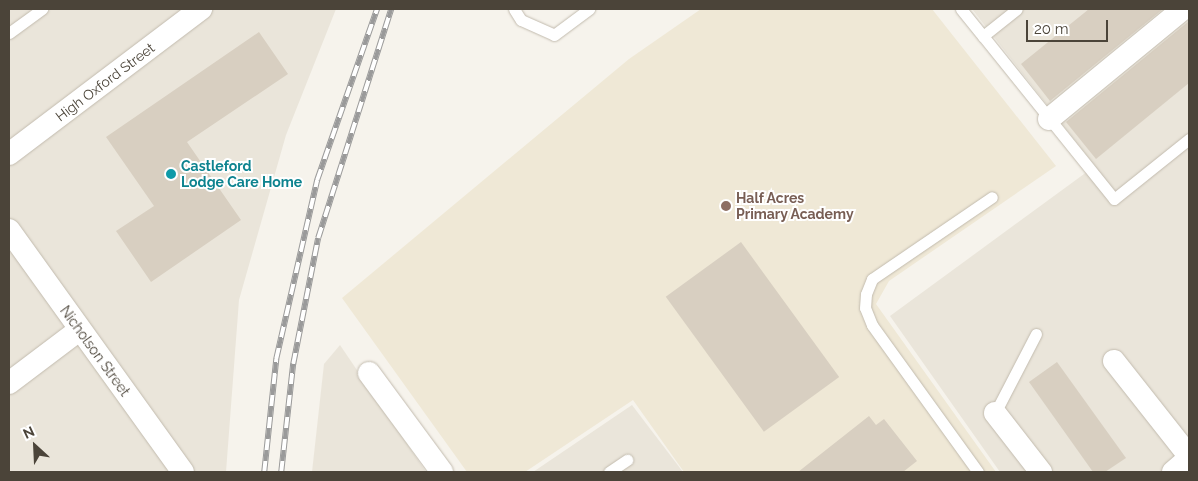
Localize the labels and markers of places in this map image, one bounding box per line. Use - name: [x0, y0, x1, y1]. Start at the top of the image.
- place label: Castleford Lodge Care Home: [181, 158, 302, 190]
- marker: Castleford Lodge Care Home: [165, 168, 177, 180]
- place label: Half Acres Primary Academy: [736, 190, 854, 222]
- marker: Half Acres Primary Academy: [720, 200, 732, 212]

